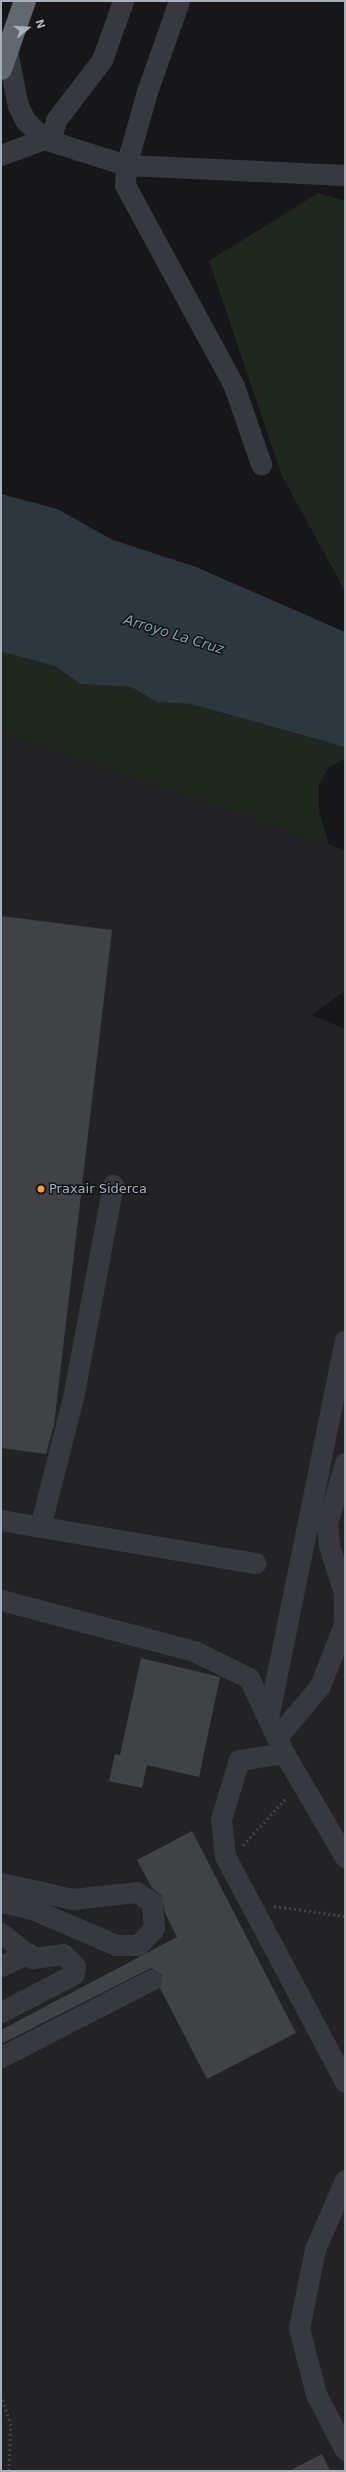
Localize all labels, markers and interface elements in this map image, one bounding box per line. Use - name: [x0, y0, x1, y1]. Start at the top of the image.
- north arrow: [8, 8, 48, 48]
- text: N: [32, 18, 47, 31]
- water label: Arroyo La Cruz: [122, 611, 226, 657]
- place label: Praxair Siderca: [49, 1181, 147, 1197]
- marker: Praxair Siderca: [36, 1184, 46, 1194]

